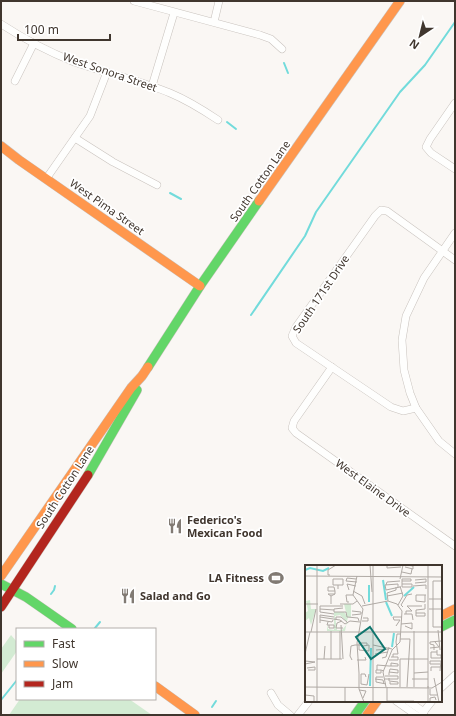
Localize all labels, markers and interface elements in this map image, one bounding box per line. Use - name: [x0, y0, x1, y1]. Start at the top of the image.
- scale bar: [18, 16, 110, 42]
- north arrow: [400, 16, 440, 56]
- text: 100 m: [24, 21, 59, 38]
- text: N: [406, 36, 422, 53]
- street label: West Sonora Street: [61, 48, 159, 95]
- street label: South Cotton Lane: [226, 137, 293, 224]
- street label: West Pima Street: [67, 175, 148, 238]
- street label: South 171st Drive: [289, 252, 352, 336]
- street label: South Cotton Lane: [32, 442, 97, 531]
- street label: West Elaine Drive: [333, 455, 414, 520]
- place label: Federico's Mexican Food: [187, 512, 262, 540]
- restaurant icon: Federico's Mexican Food: [166, 517, 184, 535]
- inset map: [305, 565, 442, 702]
- sports icon: LA Fitness: [267, 569, 285, 587]
- place label: LA Fitness: [209, 570, 264, 585]
- restaurant icon: Salad and Go: [119, 587, 137, 605]
- place label: Salad and Go: [140, 588, 211, 603]
- legend: [16, 628, 156, 700]
- text: Fast: [52, 635, 76, 652]
- text: Slow: [52, 655, 79, 672]
- text: Jam: [51, 675, 73, 692]

